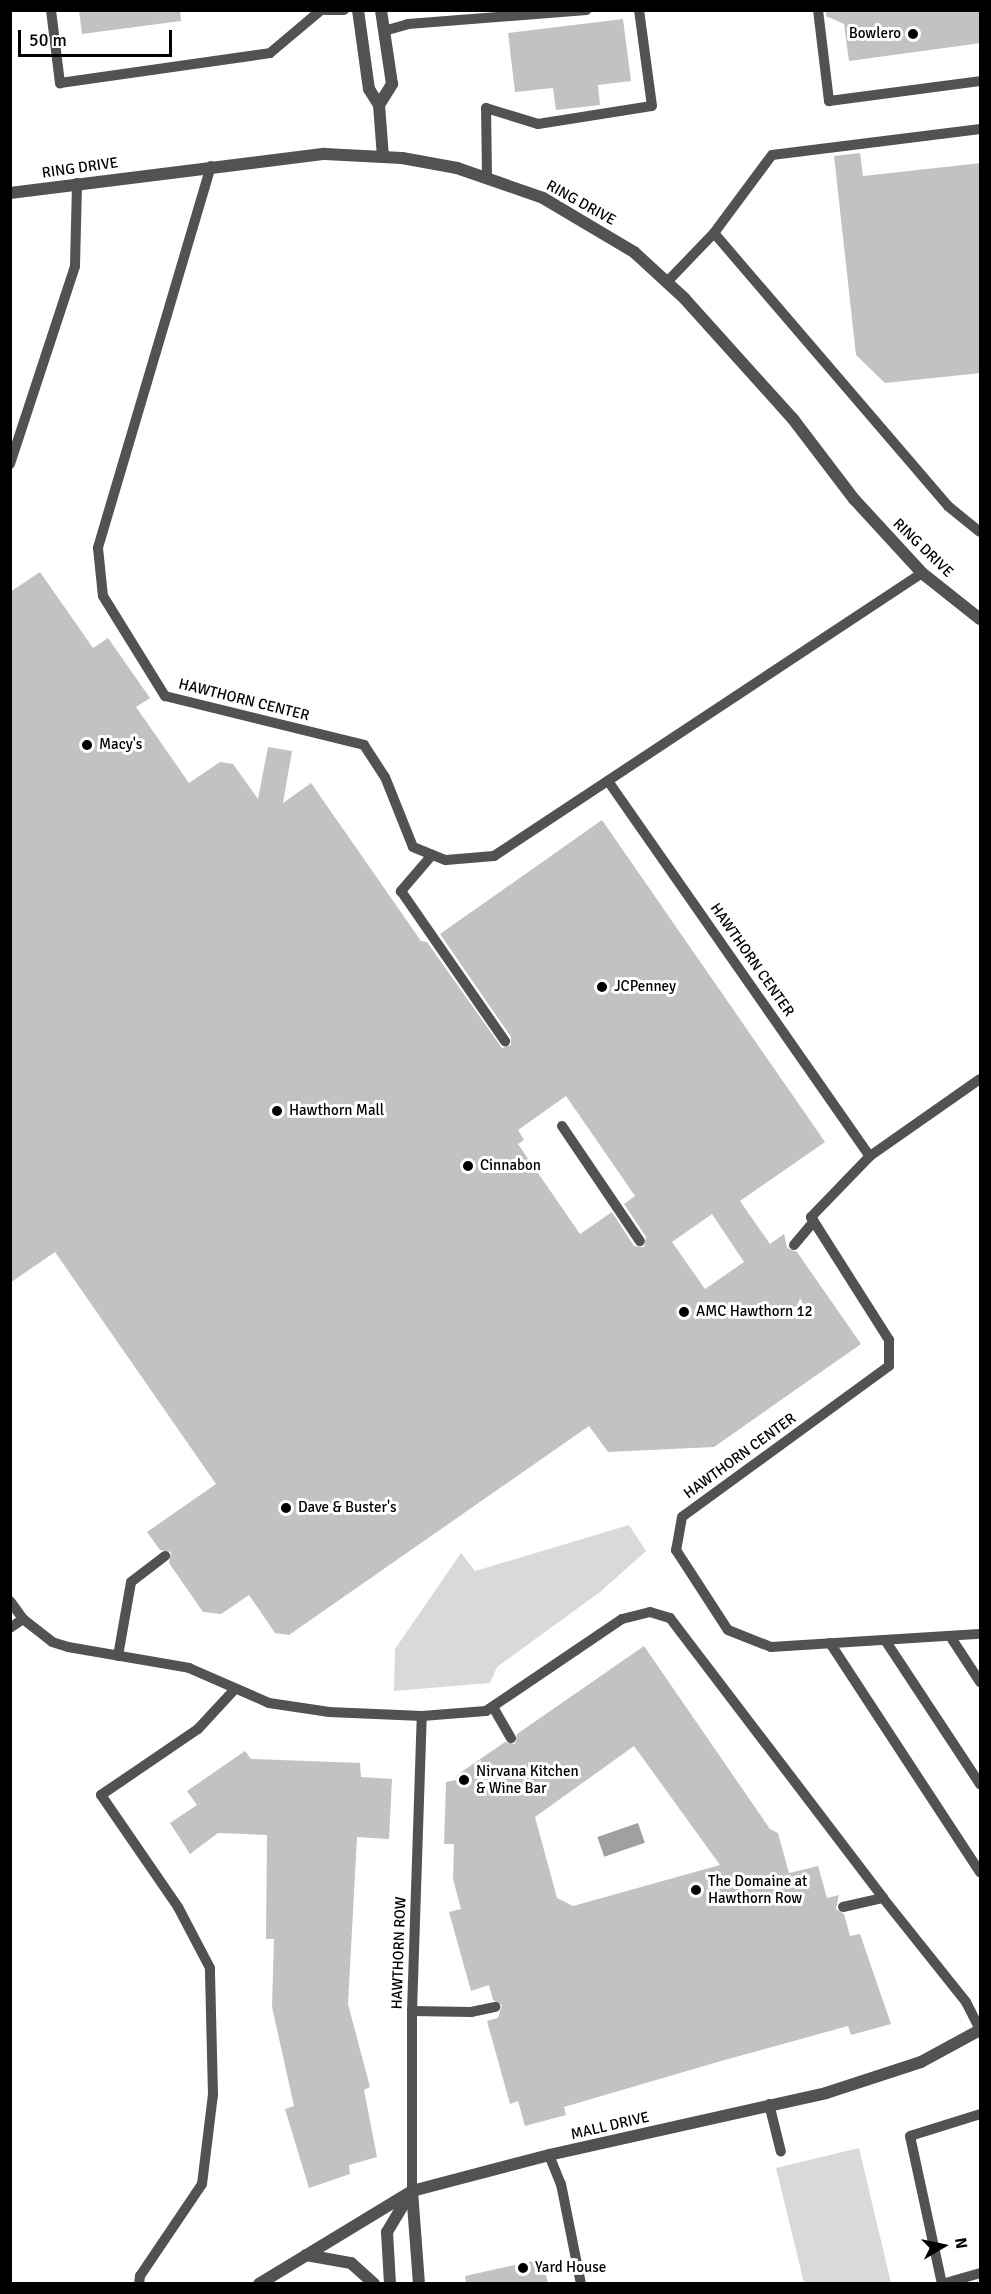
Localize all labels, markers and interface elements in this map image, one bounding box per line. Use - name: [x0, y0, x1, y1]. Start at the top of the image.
- scale bar: [21, 18, 176, 56]
- place label: Bowlero: [849, 25, 901, 43]
- marker: Bowlero: [906, 27, 920, 41]
- text: 50 m: [29, 29, 67, 51]
- street label: RING DRIVE: [41, 154, 119, 182]
- street label: RING DRIVE: [543, 177, 619, 229]
- street label: RING DRIVE: [889, 515, 957, 581]
- street label: HAWTHORN CENTER: [177, 675, 311, 725]
- place label: Macy's: [99, 736, 142, 754]
- marker: Macy's: [80, 738, 94, 752]
- street label: HAWTHORN CENTER: [706, 900, 798, 1020]
- place label: JCPenney: [614, 978, 676, 996]
- marker: JCPenney: [595, 980, 609, 994]
- place label: Hawthorn Mall: [289, 1102, 384, 1120]
- marker: Hawthorn Mall: [270, 1104, 284, 1118]
- place label: Cinnabon: [480, 1157, 541, 1175]
- marker: Cinnabon: [461, 1159, 475, 1173]
- place label: AMC Hawthorn 12: [696, 1303, 813, 1321]
- marker: AMC Hawthorn 12: [677, 1305, 691, 1319]
- street label: HAWTHORN CENTER: [680, 1409, 800, 1503]
- place label: Dave & Buster's: [298, 1499, 397, 1517]
- marker: Dave & Buster's: [279, 1501, 293, 1515]
- place label: Nirvana Kitchen & Wine Bar: [476, 1762, 579, 1797]
- marker: Nirvana Kitchen & Wine Bar: [457, 1773, 471, 1787]
- place label: The Domaine at Hawthorn Row: [708, 1872, 807, 1907]
- marker: The Domaine at Hawthorn Row: [689, 1883, 703, 1897]
- street label: HAWTHORN ROW: [388, 1896, 410, 2010]
- street label: MALL DRIVE: [569, 2108, 651, 2144]
- north arrow: [913, 2216, 973, 2276]
- text: N: [950, 2236, 972, 2250]
- place label: Yard House: [535, 2259, 606, 2277]
- marker: Yard House: [516, 2261, 530, 2275]

